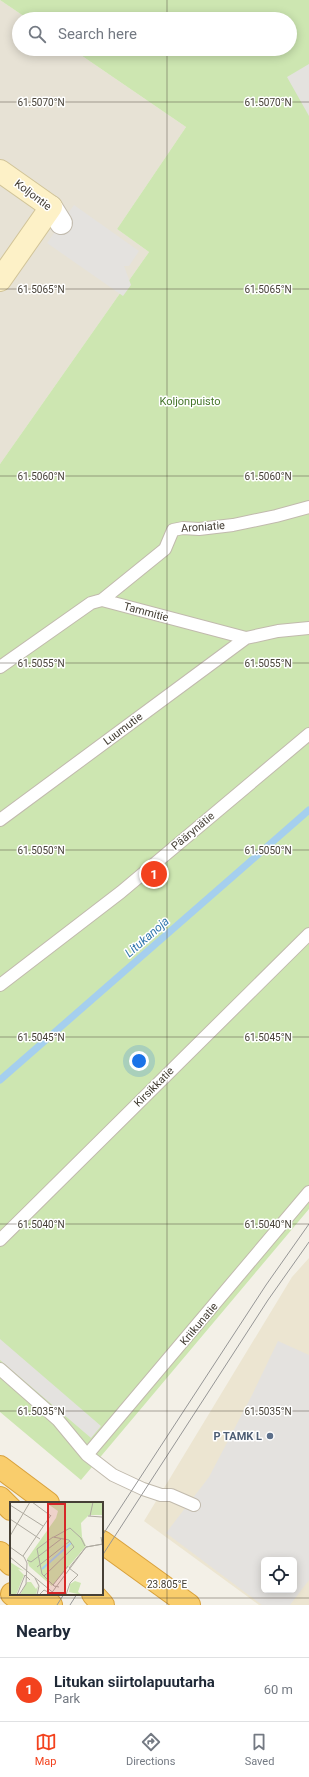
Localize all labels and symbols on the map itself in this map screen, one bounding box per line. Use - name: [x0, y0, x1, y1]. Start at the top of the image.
- text: 61.5070°N: [17, 97, 65, 108]
- text: 61.5070°N: [244, 97, 292, 108]
- street label: Koljontie: [12, 177, 54, 213]
- text: 61.5065°N: [17, 284, 65, 295]
- text: 61.5065°N: [244, 284, 292, 295]
- park label: Koljonpuisto: [159, 395, 221, 408]
- text: 61.5060°N: [17, 471, 65, 482]
- text: 61.5060°N: [244, 471, 292, 482]
- street label: Aroniatie: [181, 519, 226, 535]
- street label: Tammitie: [122, 600, 170, 624]
- text: 61.5055°N: [17, 658, 65, 669]
- text: 61.5055°N: [244, 658, 292, 669]
- street label: Luumutie: [101, 710, 145, 748]
- street label: Päärynätie: [169, 809, 217, 853]
- text: 61.5050°N: [17, 845, 65, 856]
- text: 61.5050°N: [244, 845, 292, 856]
- pin: 1: [141, 859, 167, 889]
- water label: Litukanoja: [122, 914, 172, 960]
- text: 61.5045°N: [17, 1032, 65, 1043]
- text: 61.5045°N: [244, 1032, 292, 1043]
- your location: [129, 1051, 149, 1071]
- street label: Kirsikkatie: [131, 1064, 177, 1110]
- text: 61.5040°N: [17, 1219, 65, 1230]
- text: 61.5040°N: [244, 1219, 292, 1230]
- street label: Kriikunatie: [177, 1300, 221, 1348]
- text: 61.5035°N: [17, 1406, 65, 1417]
- text: 61.5035°N: [244, 1406, 292, 1417]
- place label: P TAMK L: [214, 1430, 262, 1443]
- marker: P TAMK L: [265, 1431, 275, 1441]
- inset map: [10, 1502, 103, 1595]
- text: 23.805°E: [147, 1579, 187, 1590]

